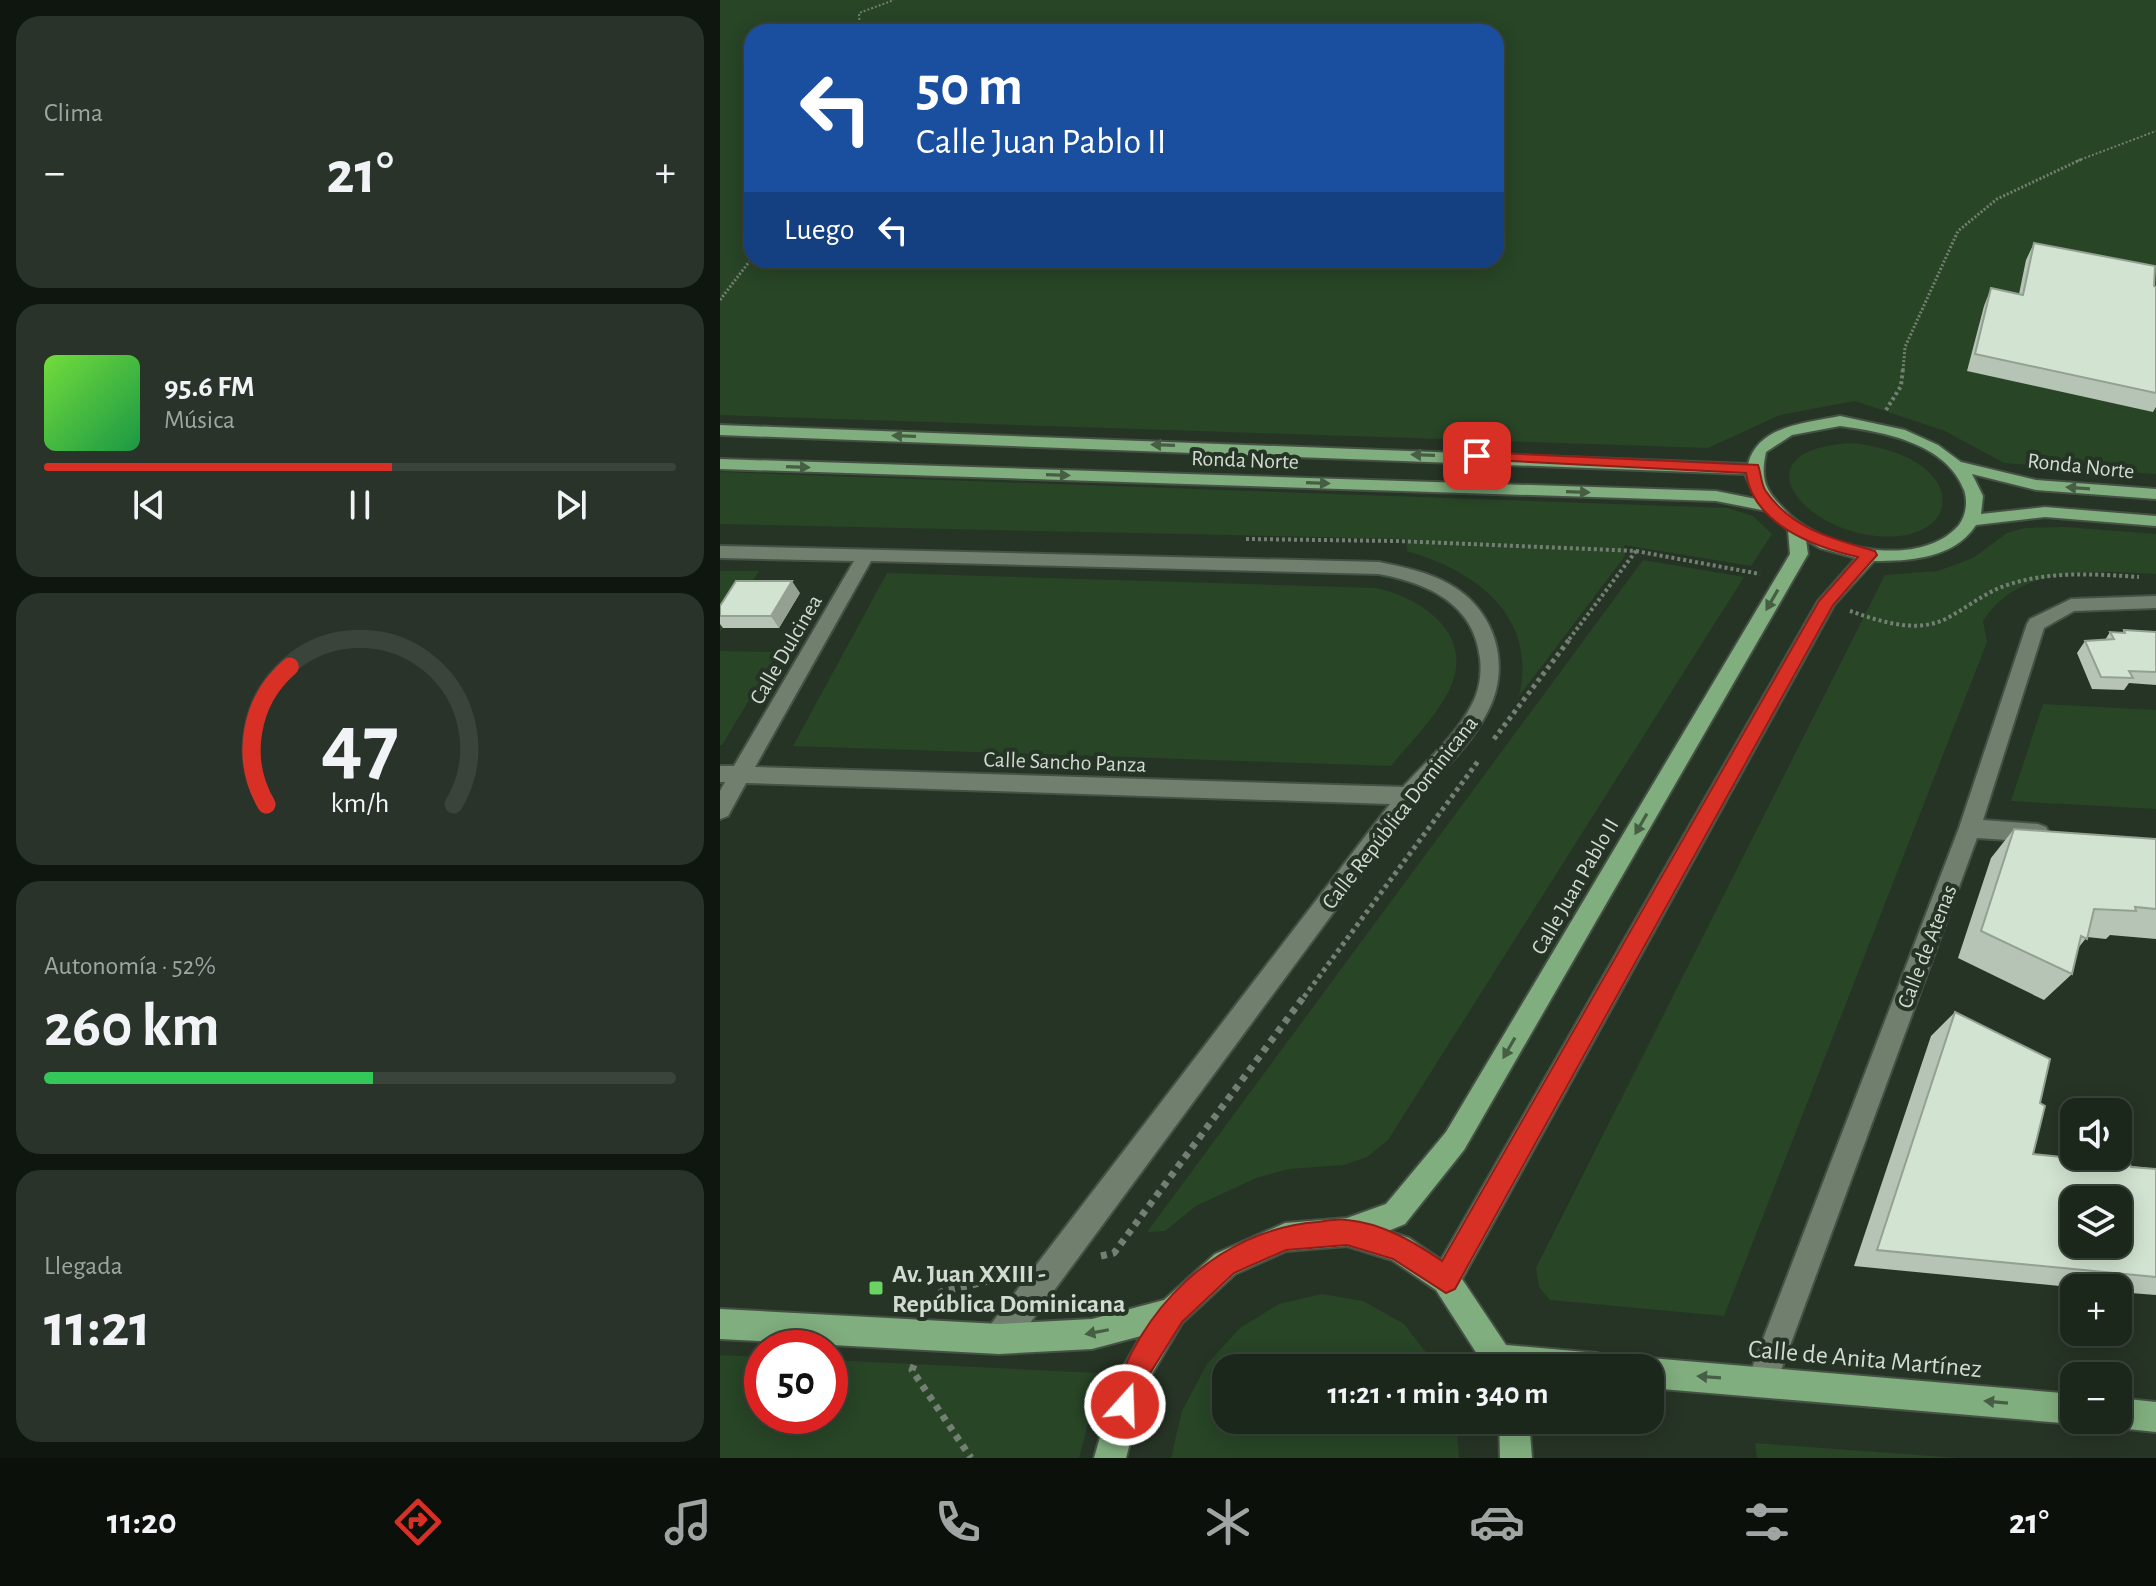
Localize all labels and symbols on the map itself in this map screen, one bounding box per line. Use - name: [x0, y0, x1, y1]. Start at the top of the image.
- pin: [1443, 422, 1511, 490]
- one-way arrow: [891, 430, 916, 443]
- one-way arrow: [1150, 439, 1175, 452]
- street label: Ronda Norte: [1191, 447, 1299, 473]
- one-way arrow: [1410, 448, 1435, 461]
- street label: Ronda Norte: [2026, 449, 2136, 483]
- one-way arrow: [786, 460, 811, 473]
- one-way arrow: [1046, 469, 1071, 482]
- one-way arrow: [1306, 477, 1331, 490]
- one-way arrow: [2065, 481, 2090, 494]
- one-way arrow: [1566, 485, 1591, 498]
- one-way arrow: [1765, 589, 1779, 611]
- street label: Calle Dulcinea: [746, 591, 826, 708]
- street label: Calle República Dominicana: [1318, 712, 1482, 913]
- street label: Calle Sancho Panza: [983, 748, 1147, 776]
- one-way arrow: [1634, 813, 1648, 835]
- street label: Calle Juan Pablo II: [1527, 815, 1623, 958]
- street label: Calle de Atenas: [1893, 882, 1961, 1011]
- one-way arrow: [1502, 1037, 1516, 1060]
- place label: Av. Juan XXIII - República Dominicana: [892, 1261, 1125, 1317]
- marker: Av. Juan XXIII - República Dominicana: [867, 1279, 885, 1297]
- one-way arrow: [1084, 1326, 1109, 1339]
- speed limit sign: 50: [744, 1330, 848, 1434]
- street label: Calle de Anita Martínez: [1747, 1336, 1983, 1382]
- position arrow: [1083, 1363, 1167, 1447]
- one-way arrow: [1696, 1371, 1721, 1384]
- one-way arrow: [1983, 1395, 2008, 1408]

